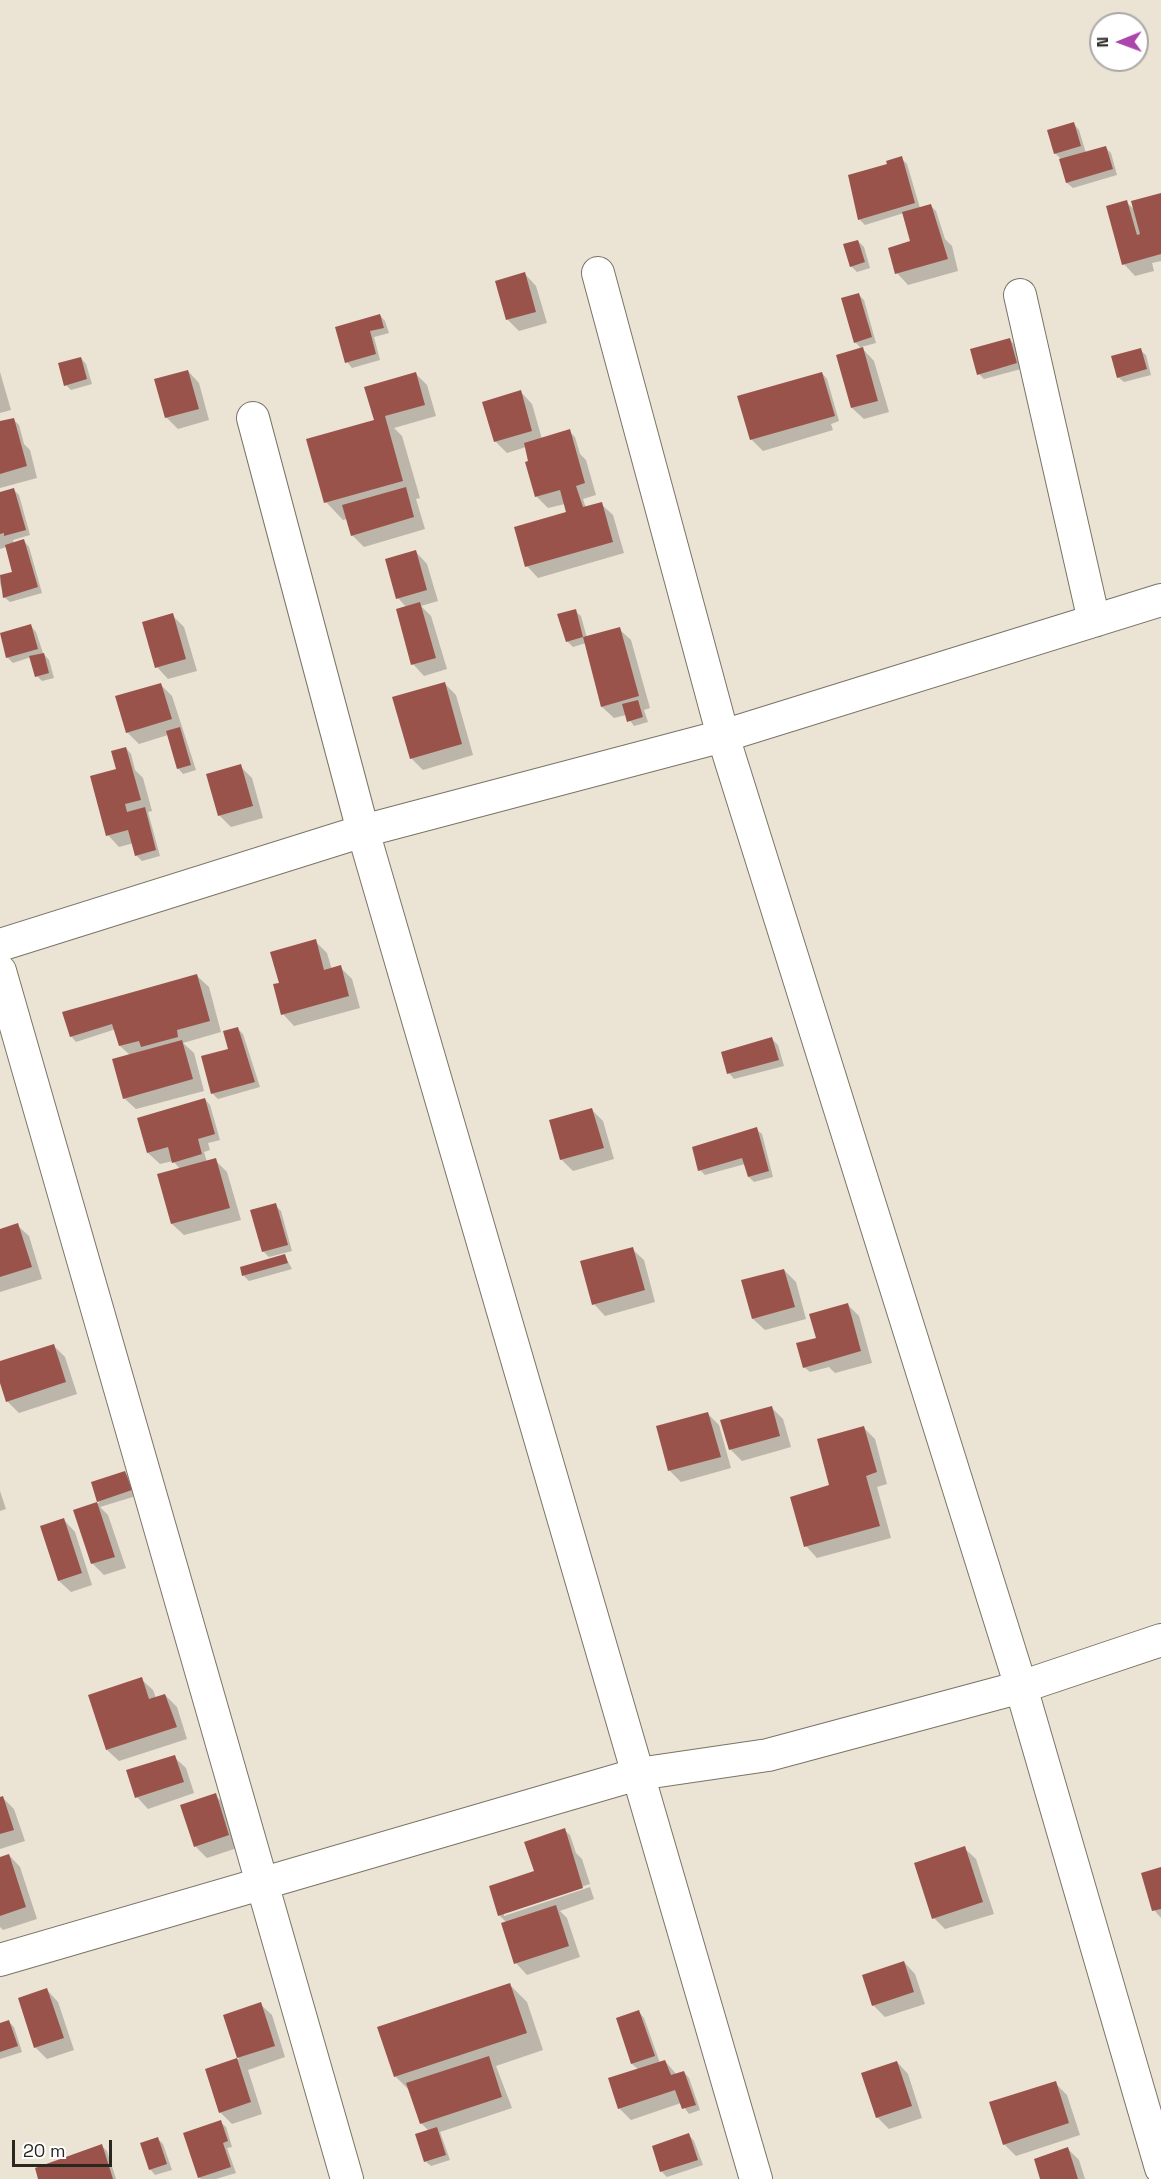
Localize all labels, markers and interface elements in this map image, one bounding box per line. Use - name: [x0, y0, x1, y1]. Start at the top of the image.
- north arrow: [1089, 12, 1149, 72]
- text: N: [1092, 37, 1113, 48]
- scale bar: [15, 2128, 116, 2166]
- text: 20 m: [23, 2139, 66, 2162]

